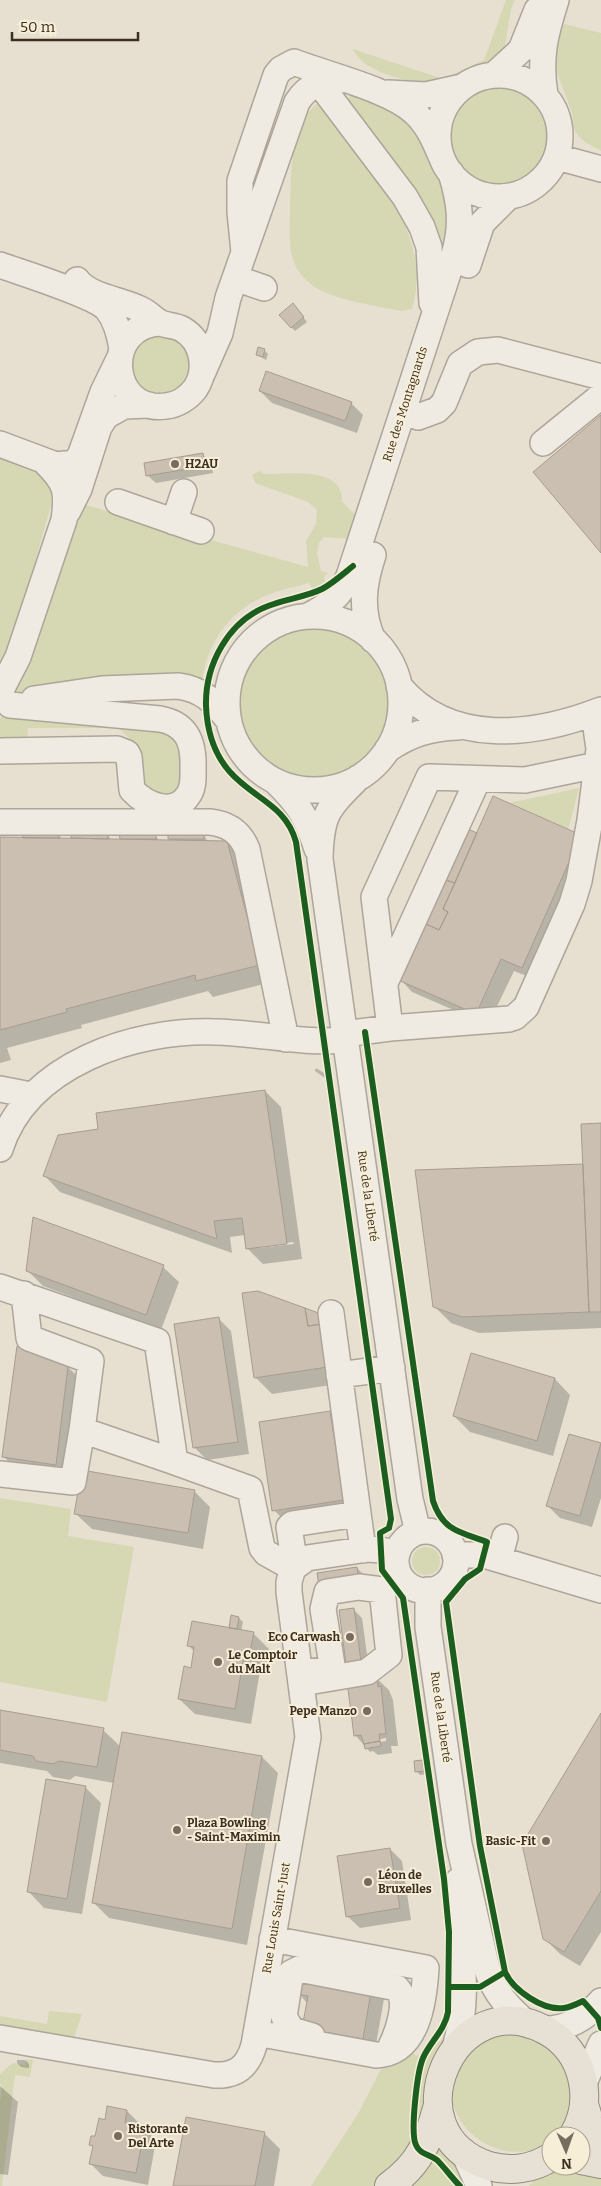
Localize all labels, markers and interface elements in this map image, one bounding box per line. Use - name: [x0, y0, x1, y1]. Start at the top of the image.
- scale bar: [12, 10, 139, 42]
- text: 50 m: [20, 18, 56, 36]
- street label: Rue des Montagnards: [380, 344, 430, 463]
- place label: H2AU: [185, 457, 218, 471]
- marker: H2AU: [169, 458, 181, 470]
- street label: Rue de la Liberté: [355, 1149, 381, 1243]
- place label: Eco Carwash: [268, 1630, 340, 1644]
- marker: Eco Carwash: [344, 1631, 356, 1643]
- place label: Le Comptoir du Malt: [228, 1648, 298, 1676]
- marker: Le Comptoir du Malt: [212, 1656, 224, 1668]
- street label: Rue de la Liberté: [428, 1670, 454, 1764]
- place label: Pepe Manzo: [289, 1704, 357, 1718]
- marker: Pepe Manzo: [361, 1705, 373, 1717]
- place label: Plaza Bowling - Saint-Maximin: [187, 1816, 281, 1844]
- marker: Plaza Bowling - Saint-Maximin: [171, 1824, 183, 1836]
- place label: Basic-Fit: [485, 1834, 536, 1848]
- marker: Basic-Fit: [540, 1835, 552, 1847]
- street label: Rue Louis Saint-Just: [259, 1861, 293, 1975]
- place label: Léon de Bruxelles: [378, 1868, 432, 1896]
- marker: Léon de Bruxelles: [362, 1876, 374, 1888]
- place label: Ristorante Del Arte: [128, 2122, 188, 2150]
- north arrow: [541, 2126, 591, 2176]
- marker: Ristorante Del Arte: [112, 2130, 124, 2142]
- text: N: [561, 2155, 572, 2172]

